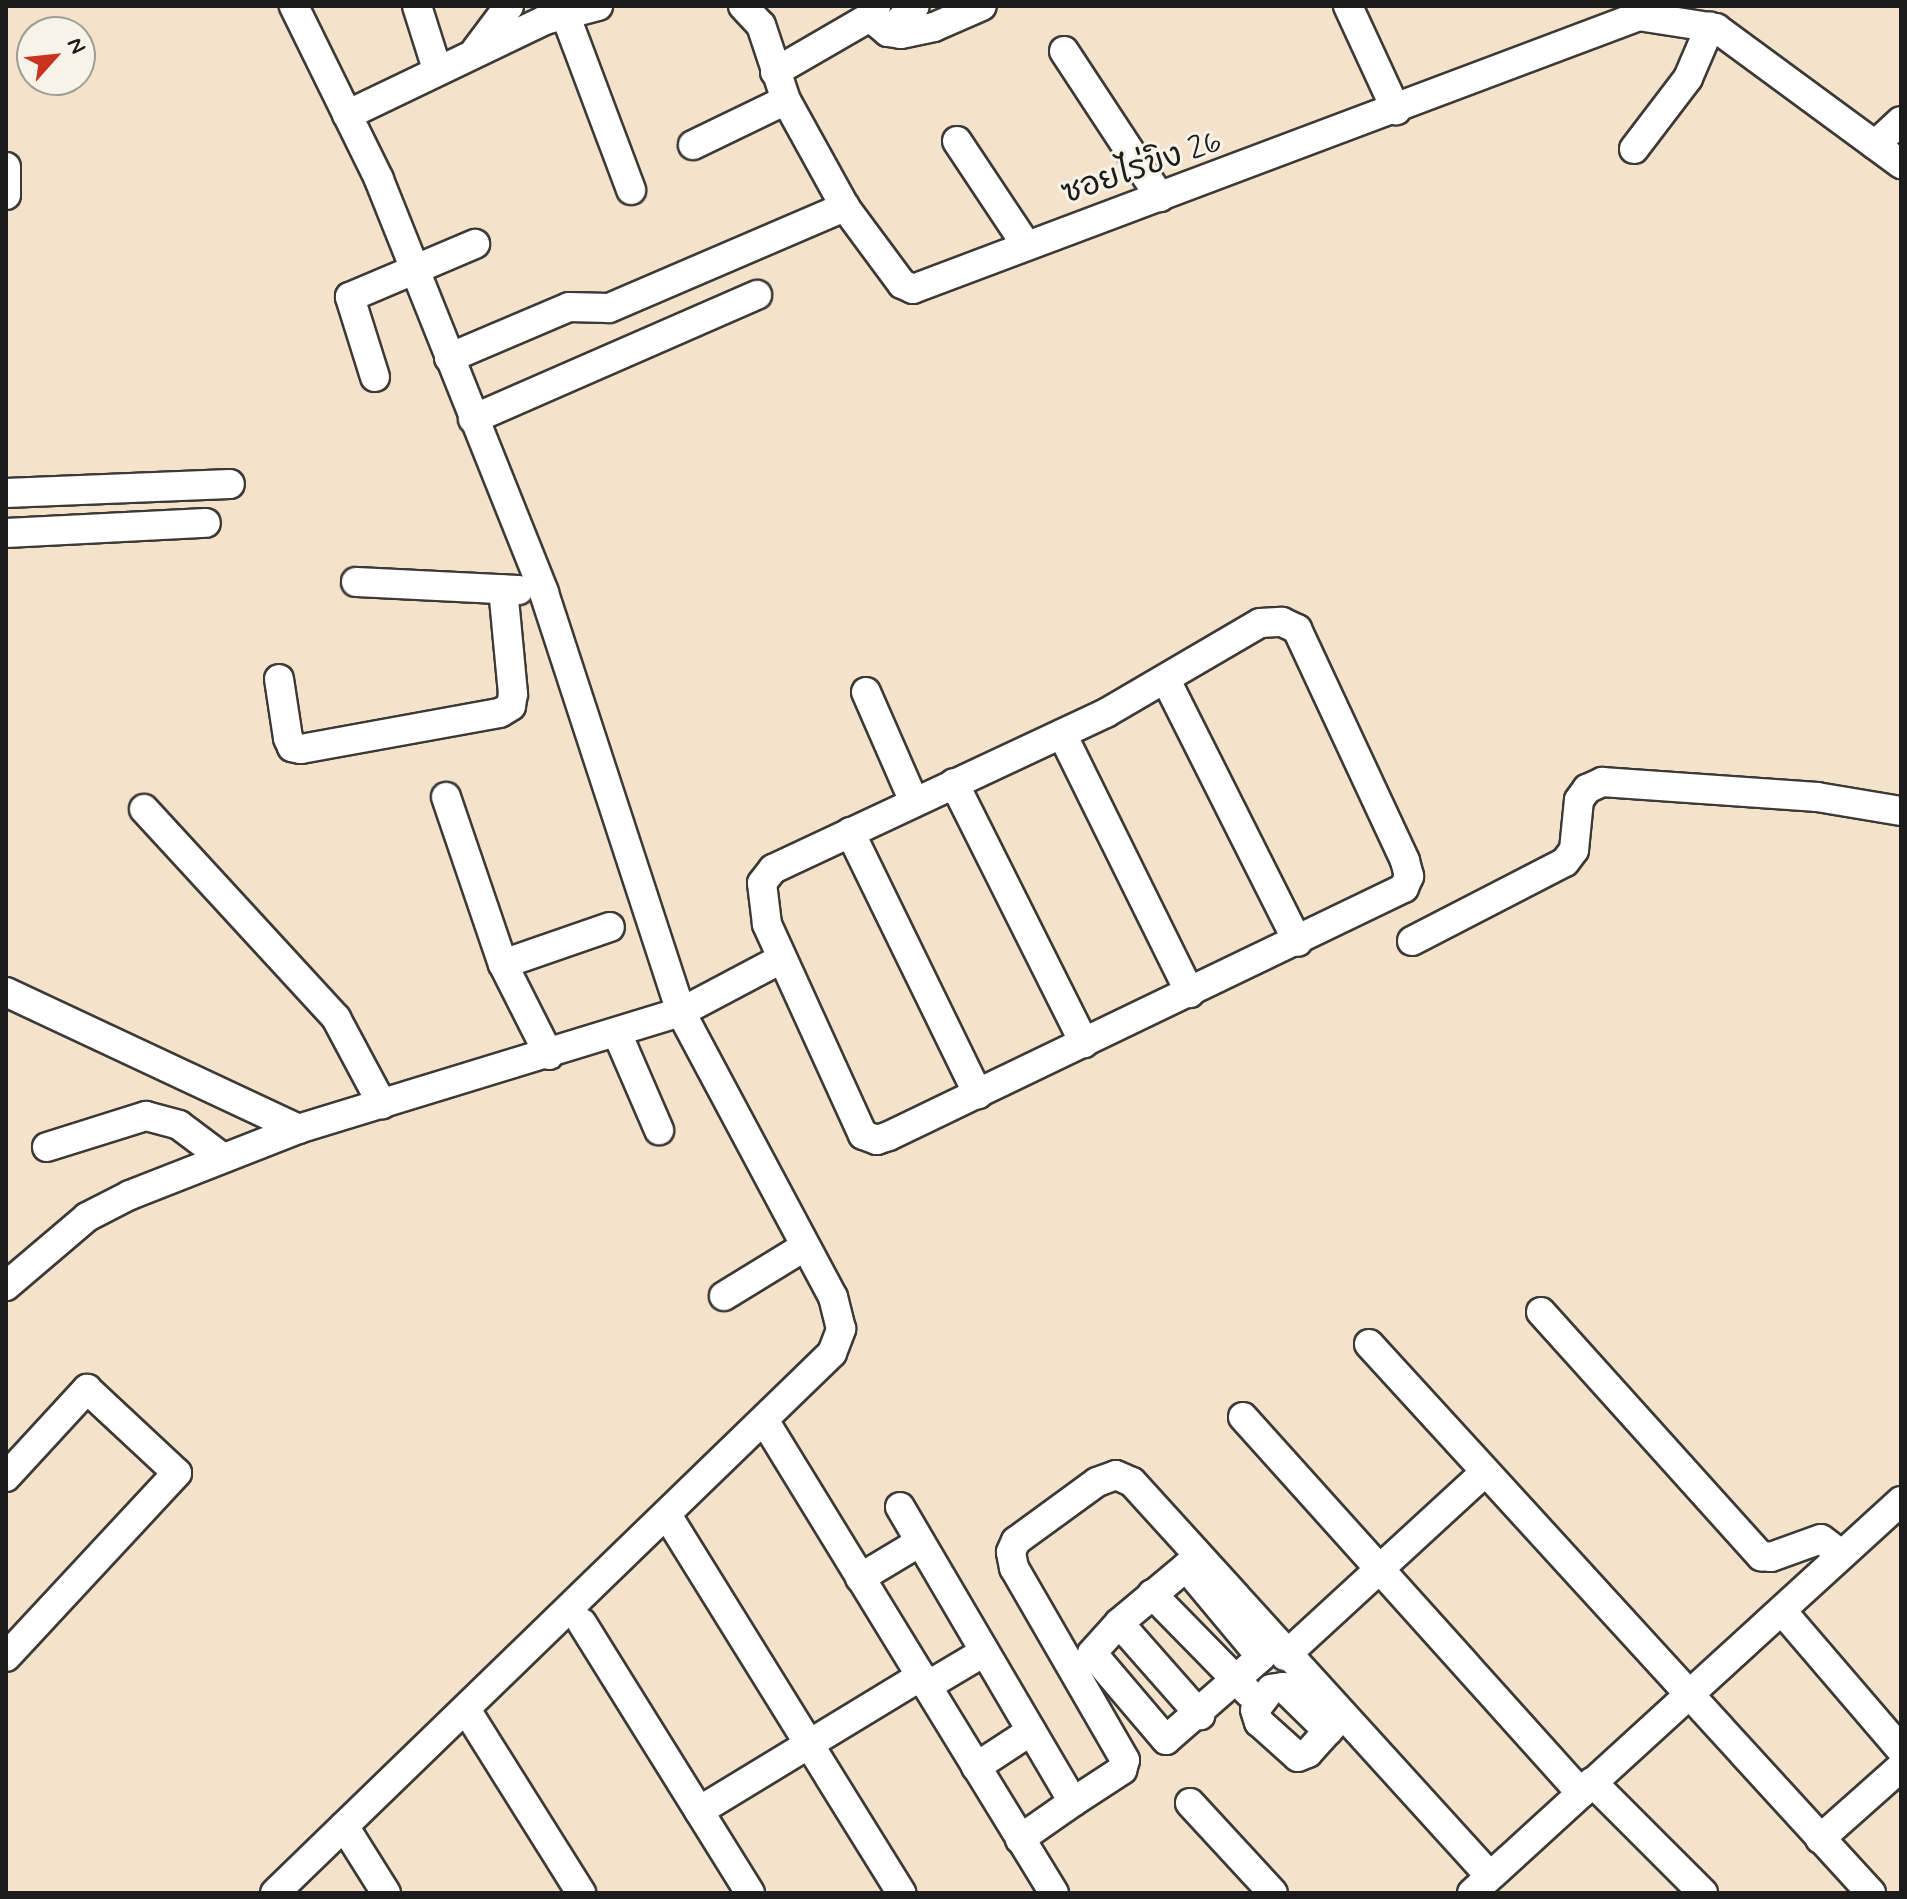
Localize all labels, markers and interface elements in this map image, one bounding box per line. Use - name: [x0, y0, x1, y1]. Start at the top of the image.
- north arrow: [16, 16, 96, 96]
- text: N: [60, 33, 91, 59]
- street label: ซอยไร่ขิง 26: [1057, 123, 1227, 213]

